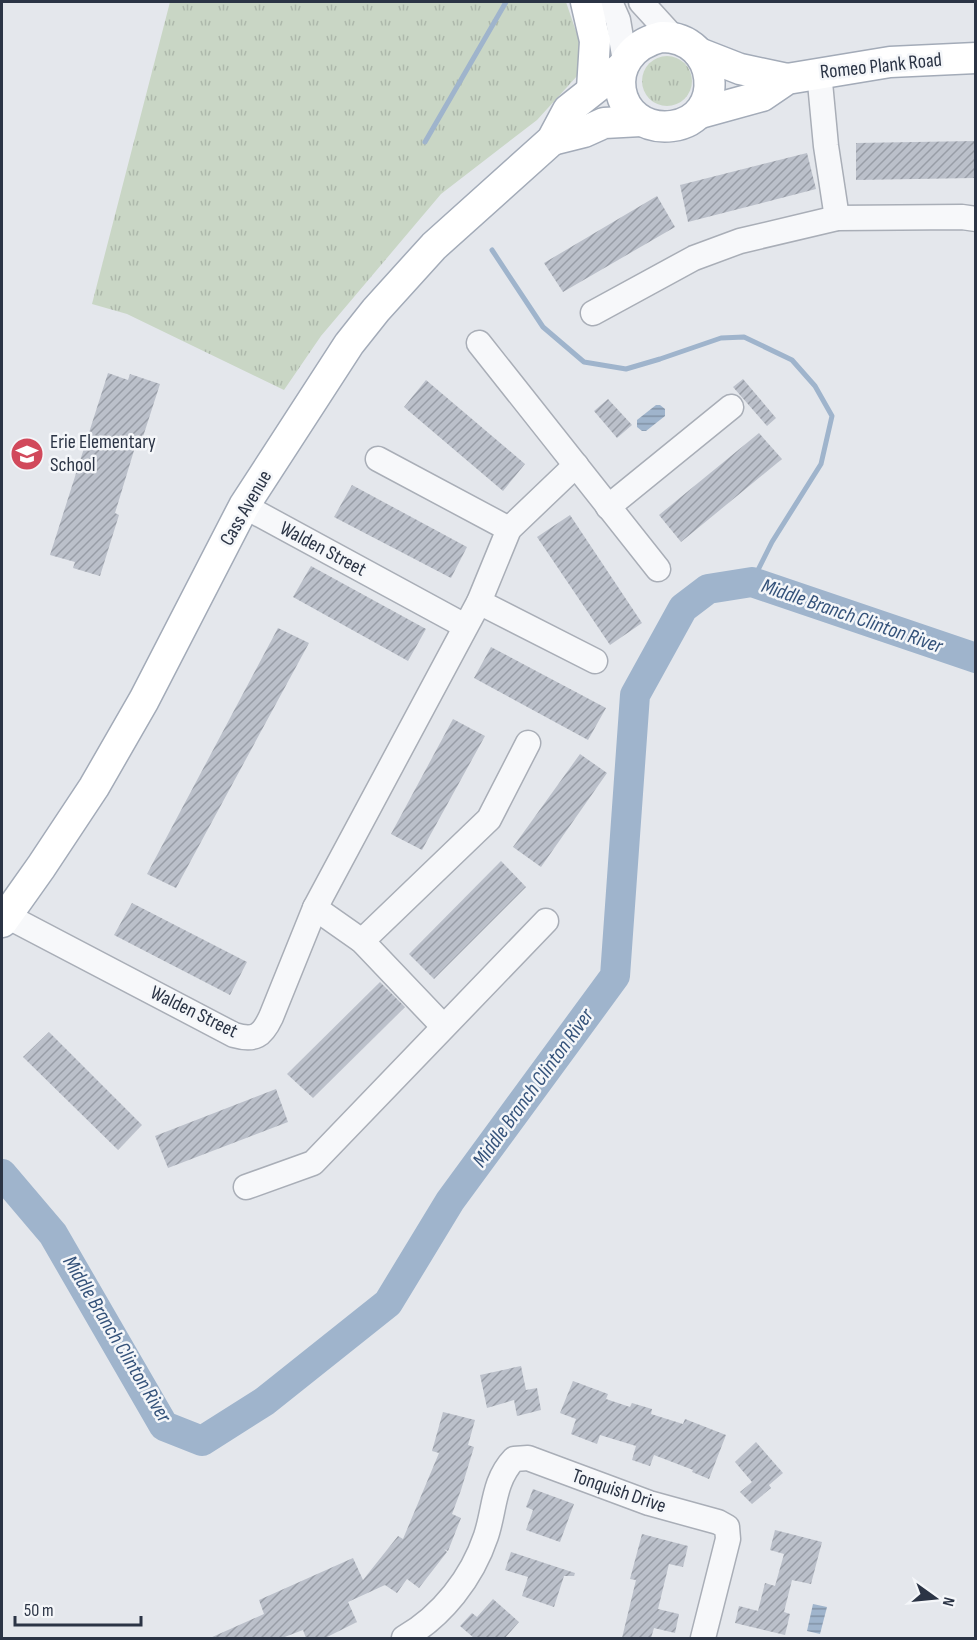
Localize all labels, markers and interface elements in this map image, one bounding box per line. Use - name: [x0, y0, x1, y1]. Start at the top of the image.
- street label: Romeo Plank Road: [819, 48, 943, 84]
- place label: Erie Elementary School: [50, 430, 156, 477]
- school or university icon: Erie Elementary School: [9, 436, 45, 472]
- street label: Cass Avenue: [215, 466, 277, 550]
- street label: Walden Street: [276, 516, 370, 582]
- water label: Middle Branch Clinton River: [758, 573, 947, 659]
- street label: Walden Street: [146, 981, 242, 1043]
- water label: Middle Branch Clinton River: [467, 1003, 600, 1172]
- water label: Middle Branch Clinton River: [57, 1251, 177, 1428]
- street label: Tonquish Drive: [569, 1464, 669, 1518]
- north arrow: [905, 1568, 965, 1628]
- scale bar: [15, 1589, 141, 1627]
- text: N: [938, 1595, 958, 1608]
- text: 50 m: [24, 1600, 54, 1621]

